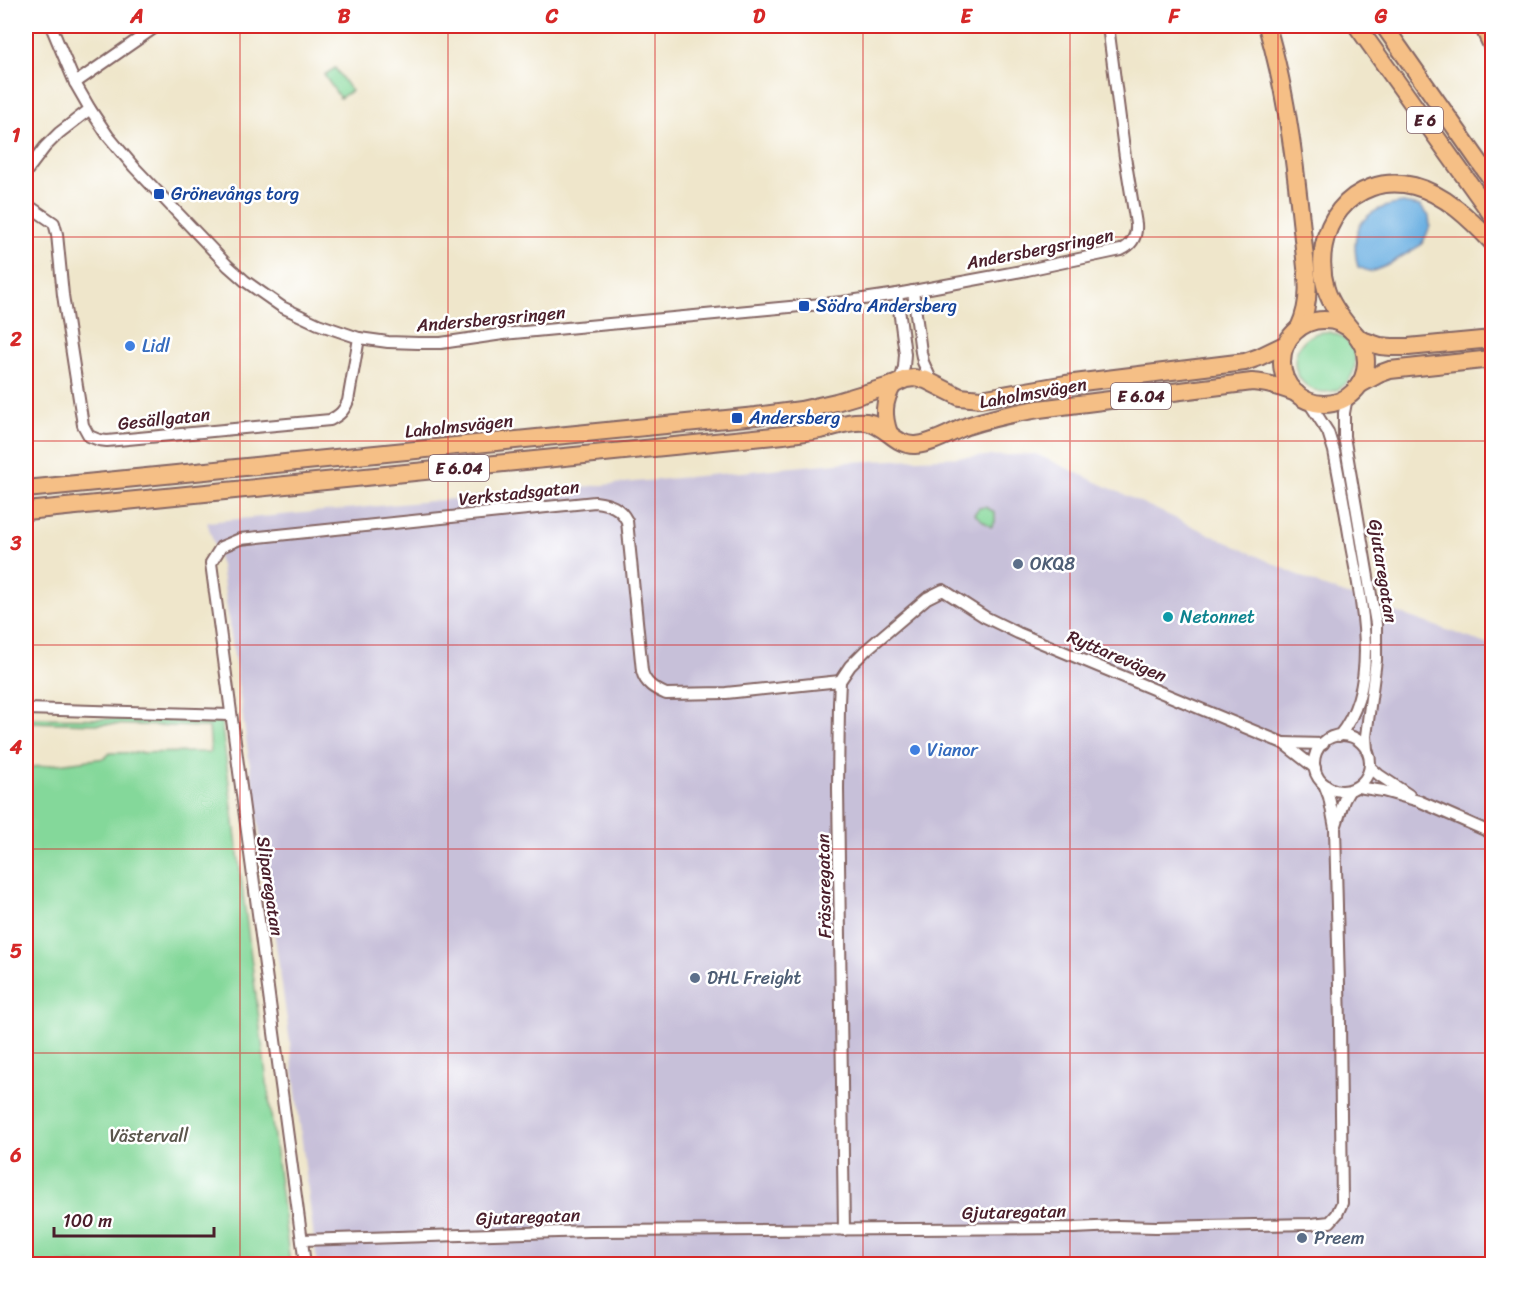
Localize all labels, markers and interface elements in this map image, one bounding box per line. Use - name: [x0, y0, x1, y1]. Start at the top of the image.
- text: A: [129, 0, 144, 34]
- text: B: [338, 0, 351, 34]
- text: C: [545, 0, 559, 34]
- text: D: [753, 0, 766, 34]
- text: E: [960, 0, 973, 34]
- text: F: [1168, 0, 1181, 34]
- text: G: [1374, 0, 1388, 34]
- road number: E 6: [1407, 107, 1443, 133]
- text: 1: [12, 118, 21, 153]
- place label: Grönevångs torg: [171, 178, 299, 210]
- marker: Grönevångs torg: [152, 187, 166, 201]
- street label: Andersbergsringen: [962, 219, 1117, 279]
- place label: Södra Andersberg: [816, 290, 957, 322]
- street label: Andersbergsringen: [414, 297, 567, 342]
- marker: Södra Andersberg: [797, 299, 811, 313]
- text: 2: [9, 322, 22, 357]
- place label: Lidl: [142, 330, 171, 362]
- marker: Lidl: [123, 339, 137, 353]
- street label: Laholmsvägen: [977, 368, 1090, 418]
- road number: E 6.04: [1111, 383, 1171, 409]
- street label: Gesällgatan: [116, 398, 212, 440]
- place label: Andersberg: [748, 402, 840, 434]
- street label: Laholmsvägen: [403, 404, 515, 448]
- marker: Andersberg: [730, 411, 744, 425]
- road number: E 6.04: [429, 455, 489, 481]
- street label: Verkstadsgatan: [457, 471, 581, 515]
- street label: Gjutaregatan: [1359, 517, 1407, 625]
- text: 3: [10, 526, 22, 561]
- place label: OKQ8: [1030, 548, 1075, 580]
- marker: OKQ8: [1011, 557, 1025, 571]
- place label: Netonnet: [1180, 601, 1255, 633]
- marker: Netonnet: [1161, 610, 1175, 624]
- street label: Ryttarevägen: [1062, 621, 1172, 691]
- text: 4: [9, 730, 23, 765]
- place label: Vianor: [927, 734, 979, 766]
- marker: Vianor: [908, 743, 922, 757]
- street label: Fräsaregatan: [807, 833, 841, 939]
- street label: Sliparegatan: [247, 834, 293, 938]
- text: 5: [10, 934, 22, 969]
- place label: DHL Freight: [707, 962, 801, 994]
- marker: DHL Freight: [688, 971, 702, 985]
- park label: Västervall: [110, 1120, 189, 1152]
- text: 6: [9, 1138, 22, 1173]
- street label: Gjutaregatan: [961, 1195, 1067, 1229]
- street label: Gjutaregatan: [475, 1199, 581, 1235]
- scale bar: [54, 1200, 214, 1238]
- text: 100 m: [63, 1205, 112, 1237]
- place label: Preem: [1314, 1222, 1365, 1254]
- marker: Preem: [1295, 1231, 1309, 1245]

